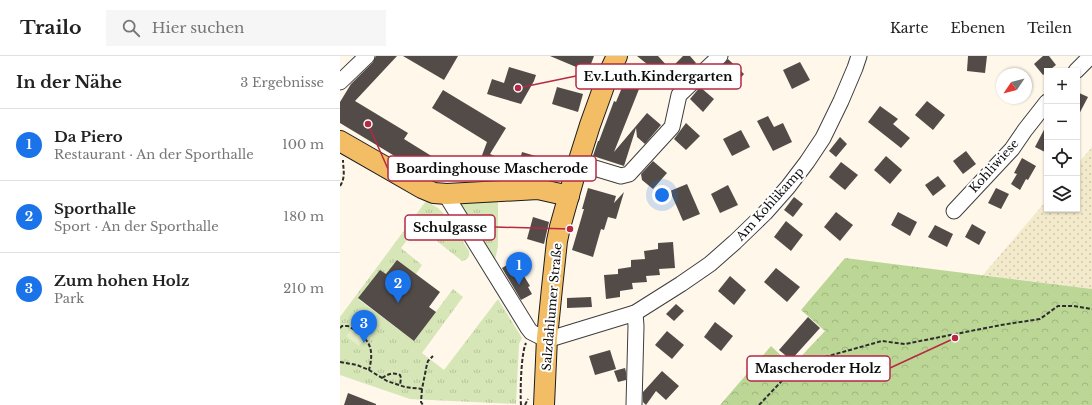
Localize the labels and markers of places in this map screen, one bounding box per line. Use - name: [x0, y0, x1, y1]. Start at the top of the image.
- callout: Ev.Luth.Kindergarten: [576, 64, 741, 89]
- callout: Boardinghouse Mascherode: [388, 156, 596, 181]
- callout: Schulgasse: [405, 215, 495, 240]
- pin: 1: [506, 252, 532, 285]
- pin: 2: [385, 270, 411, 303]
- pin: 3: [351, 310, 377, 343]
- callout: Mascheroder Holz: [747, 356, 890, 381]

